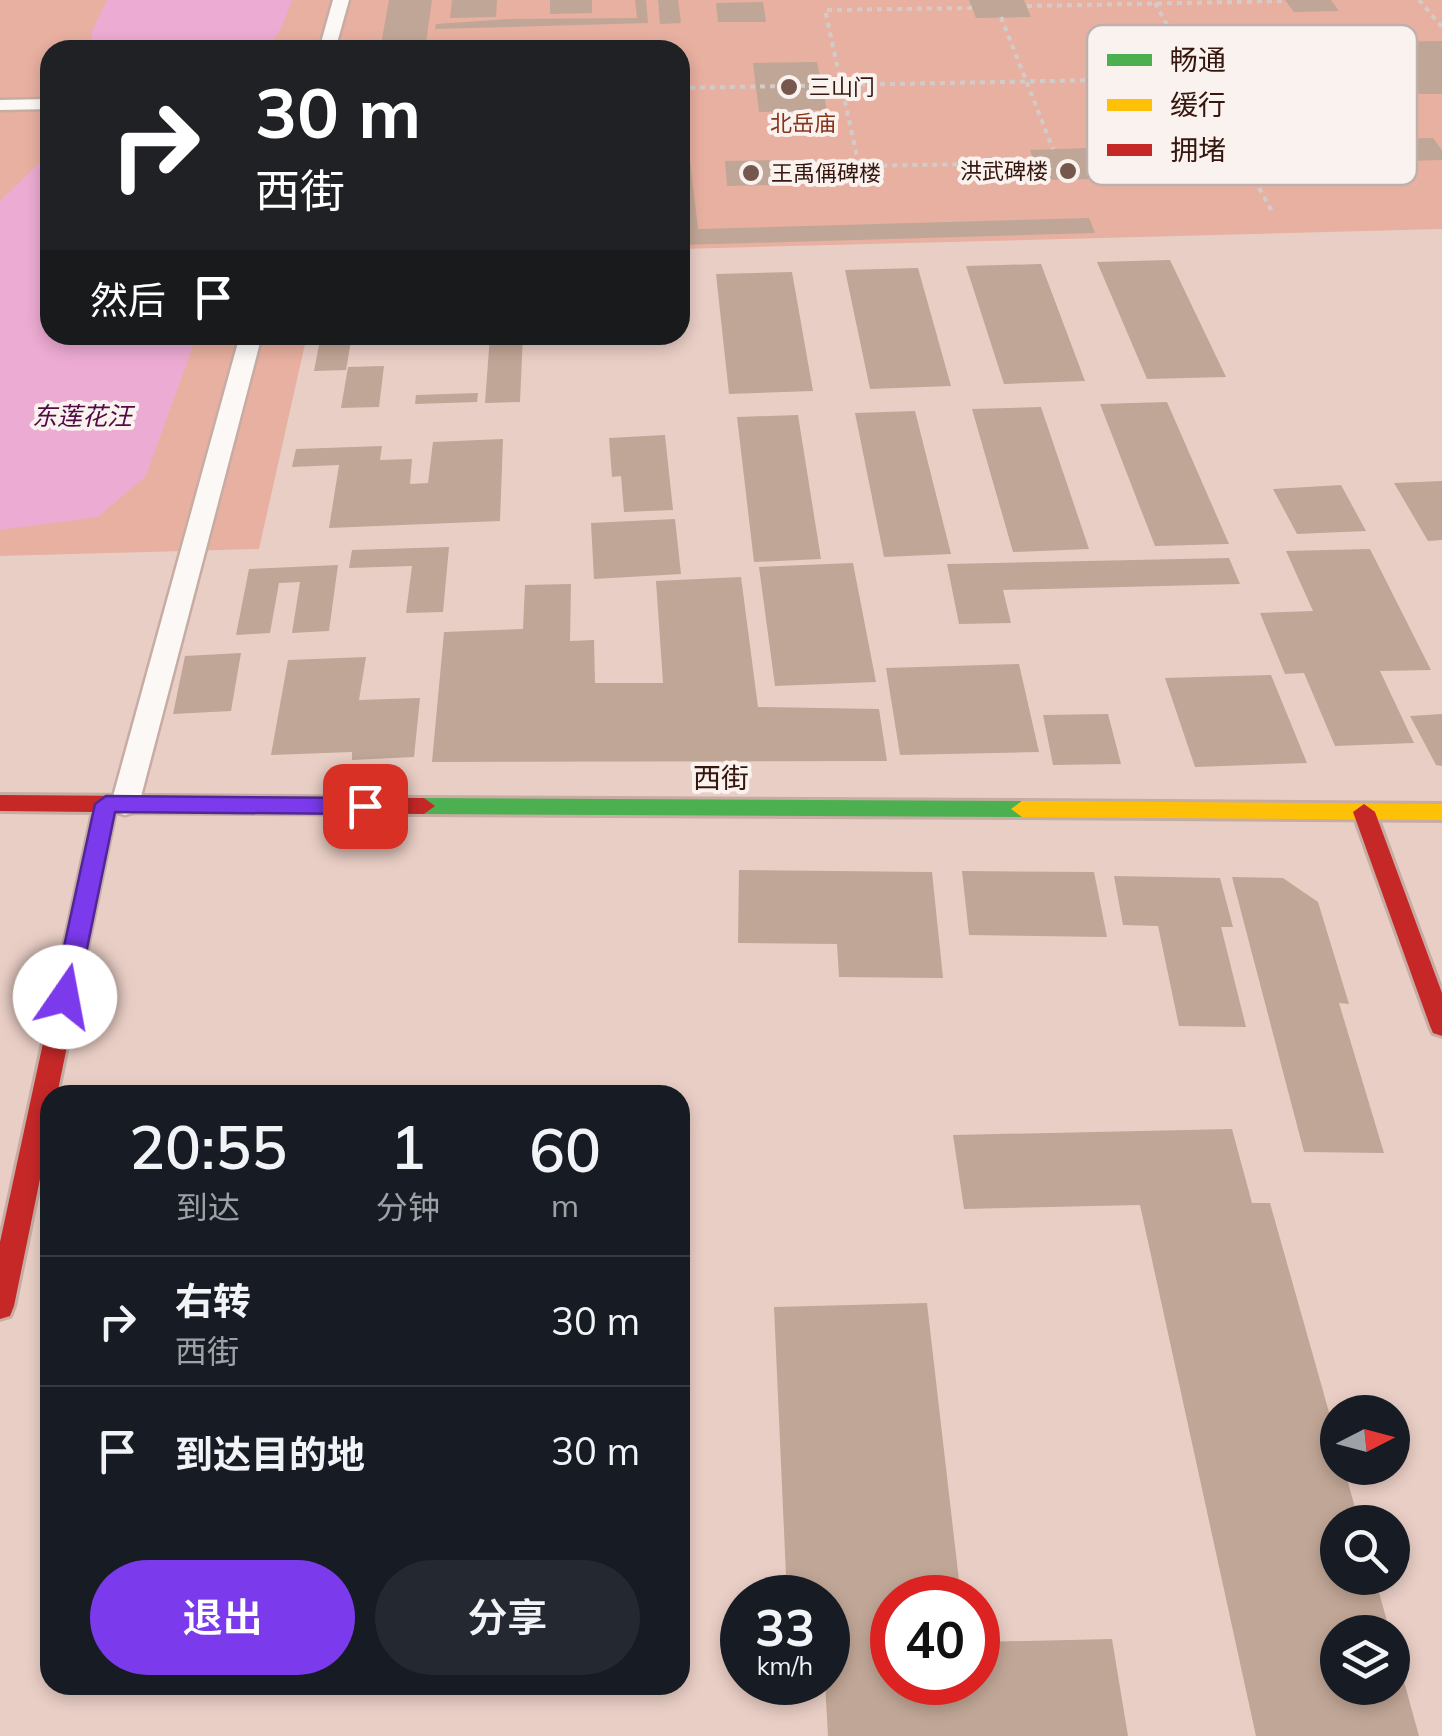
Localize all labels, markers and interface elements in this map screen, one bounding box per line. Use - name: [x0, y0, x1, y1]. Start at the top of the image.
- legend: [1087, 25, 1417, 185]
- text: 畅通: [1170, 42, 1226, 77]
- text: 30 m: [255, 68, 421, 156]
- place label: 三山门: [809, 73, 875, 101]
- marker: 三山门: [778, 76, 800, 98]
- icon: right: [90, 80, 220, 210]
- text: 缓行: [1170, 87, 1226, 122]
- park label: 北岳庙: [770, 109, 836, 137]
- text: 拥堵: [1170, 132, 1226, 167]
- place label: 洪武碑楼: [960, 157, 1048, 185]
- place label: 王禹偁碑楼: [771, 159, 881, 187]
- marker: 洪武碑楼: [1057, 160, 1079, 182]
- text: 西街: [255, 162, 345, 218]
- marker: 王禹偁碑楼: [740, 162, 762, 184]
- icon: arrive: [186, 270, 241, 325]
- text: 然后: [90, 276, 166, 324]
- water label: 东莲花汪: [32, 400, 136, 431]
- street label: 西街: [693, 760, 749, 795]
- pin: [323, 764, 408, 849]
- icon: arrive: [338, 779, 393, 834]
- position arrow: [13.0, 945, 117.0, 1049]
- text: 20:55: [129, 1109, 287, 1184]
- text: 1: [390, 1109, 426, 1184]
- text: 60: [529, 1112, 601, 1187]
- text: m: [551, 1185, 579, 1225]
- text: 到达: [176, 1187, 240, 1227]
- text: 分钟: [376, 1187, 440, 1227]
- text: 右转: [175, 1277, 251, 1325]
- icon: right: [90, 1294, 145, 1349]
- text: 30 m: [551, 1297, 640, 1345]
- text: 西街: [175, 1331, 239, 1371]
- north arrow: [1320, 1395, 1410, 1485]
- map controls: [1320, 1395, 1410, 1705]
- icon: arrive: [90, 1424, 145, 1479]
- text: 30 m: [551, 1427, 640, 1475]
- text: 到达目的地: [175, 1430, 365, 1478]
- button: search: [1320, 1505, 1410, 1595]
- button: 退出: [90, 1560, 355, 1675]
- button: 分享: [375, 1560, 640, 1675]
- speed limit sign: 40: [870, 1575, 1000, 1705]
- text: 33: [755, 1596, 815, 1659]
- button: layers: [1320, 1615, 1410, 1705]
- text: km/h: [757, 1650, 813, 1681]

